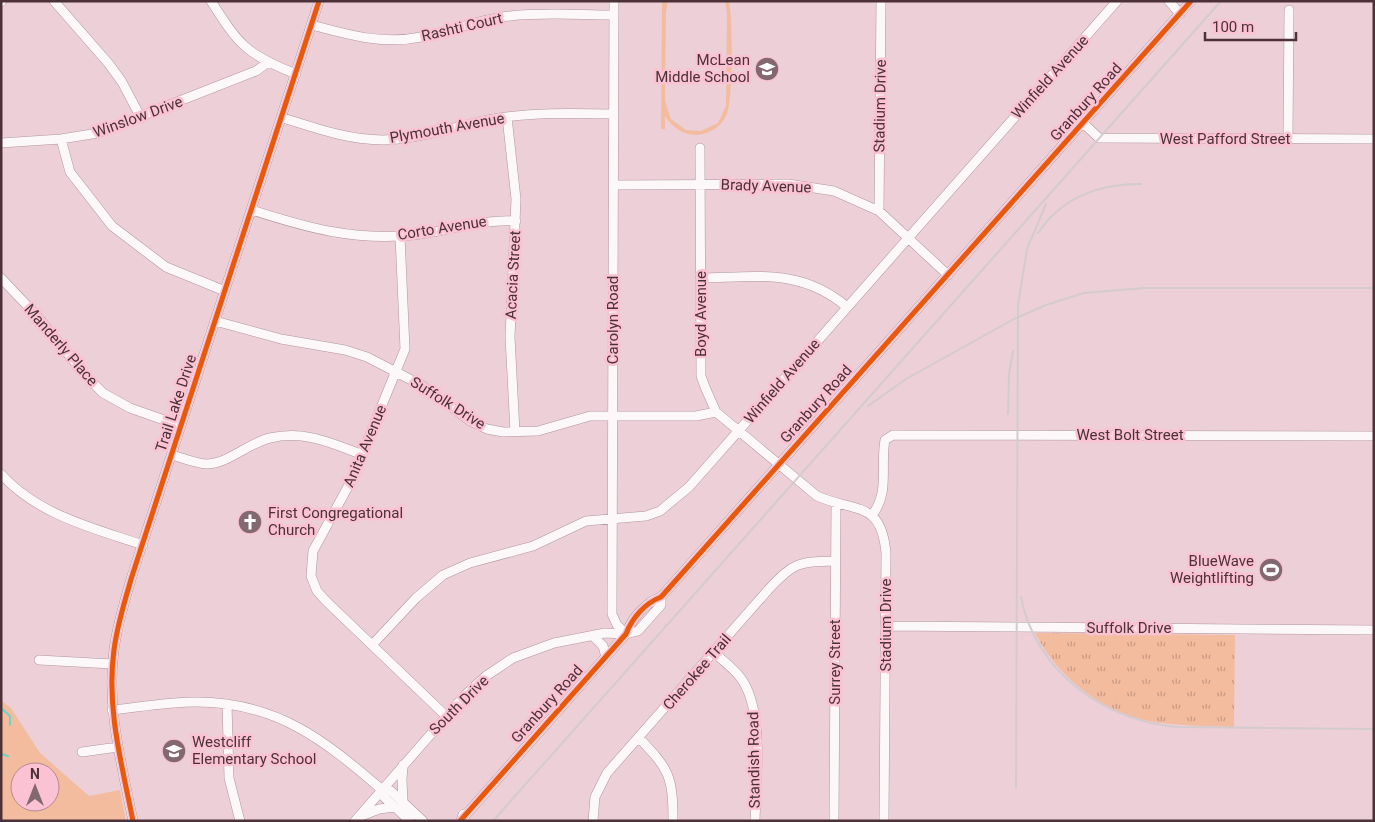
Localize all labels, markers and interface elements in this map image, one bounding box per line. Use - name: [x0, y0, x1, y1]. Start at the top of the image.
- street label: Rashti Court: [420, 9, 504, 45]
- scale bar: [1205, 10, 1296, 42]
- text: 100 m: [1212, 18, 1254, 36]
- street label: Winfield Avenue: [1008, 31, 1092, 123]
- place label: McLean Middle School: [655, 51, 750, 86]
- school or university icon: McLean Middle School: [754, 56, 780, 82]
- street label: Stadium Drive: [870, 59, 890, 153]
- street label: Granbury Road: [1046, 59, 1126, 145]
- street label: Winslow Drive: [91, 92, 185, 142]
- street label: Plymouth Avenue: [388, 109, 506, 147]
- street label: West Pafford Street: [1160, 130, 1290, 148]
- street label: Brady Avenue: [720, 175, 812, 197]
- street label: Corto Avenue: [396, 212, 488, 244]
- street label: Acacia Street: [502, 230, 524, 320]
- street label: Boyd Avenue: [692, 271, 710, 357]
- street label: Carolyn Road: [604, 276, 622, 364]
- street label: Manderly Place: [21, 300, 101, 390]
- street label: Winfield Avenue: [740, 335, 824, 427]
- street label: Trail Lake Drive: [152, 352, 200, 454]
- street label: Granbury Road: [776, 361, 856, 447]
- street label: Suffolk Drive: [407, 373, 489, 433]
- street label: Anita Avenue: [340, 402, 390, 490]
- street label: West Bolt Street: [1076, 426, 1184, 444]
- place label: First Congregational Church: [268, 504, 403, 539]
- church icon: First Congregational Church: [237, 509, 263, 535]
- place label: BlueWave Weightlifting: [1170, 552, 1254, 587]
- sports icon: BlueWave Weightlifting: [1258, 557, 1284, 583]
- street label: Stadium Drive: [877, 579, 895, 671]
- street label: Surrey Street: [826, 619, 844, 705]
- street label: Suffolk Drive: [1087, 619, 1171, 637]
- street label: Cherokee Trail: [659, 630, 735, 714]
- street label: Granbury Road: [507, 661, 587, 747]
- street label: South Drive: [426, 672, 492, 738]
- street label: Standish Road: [744, 712, 764, 808]
- place label: Westcliff Elementary School: [192, 733, 316, 768]
- school or university icon: Westcliff Elementary School: [161, 738, 187, 764]
- north arrow: [10, 762, 60, 812]
- text: N: [30, 766, 40, 782]

